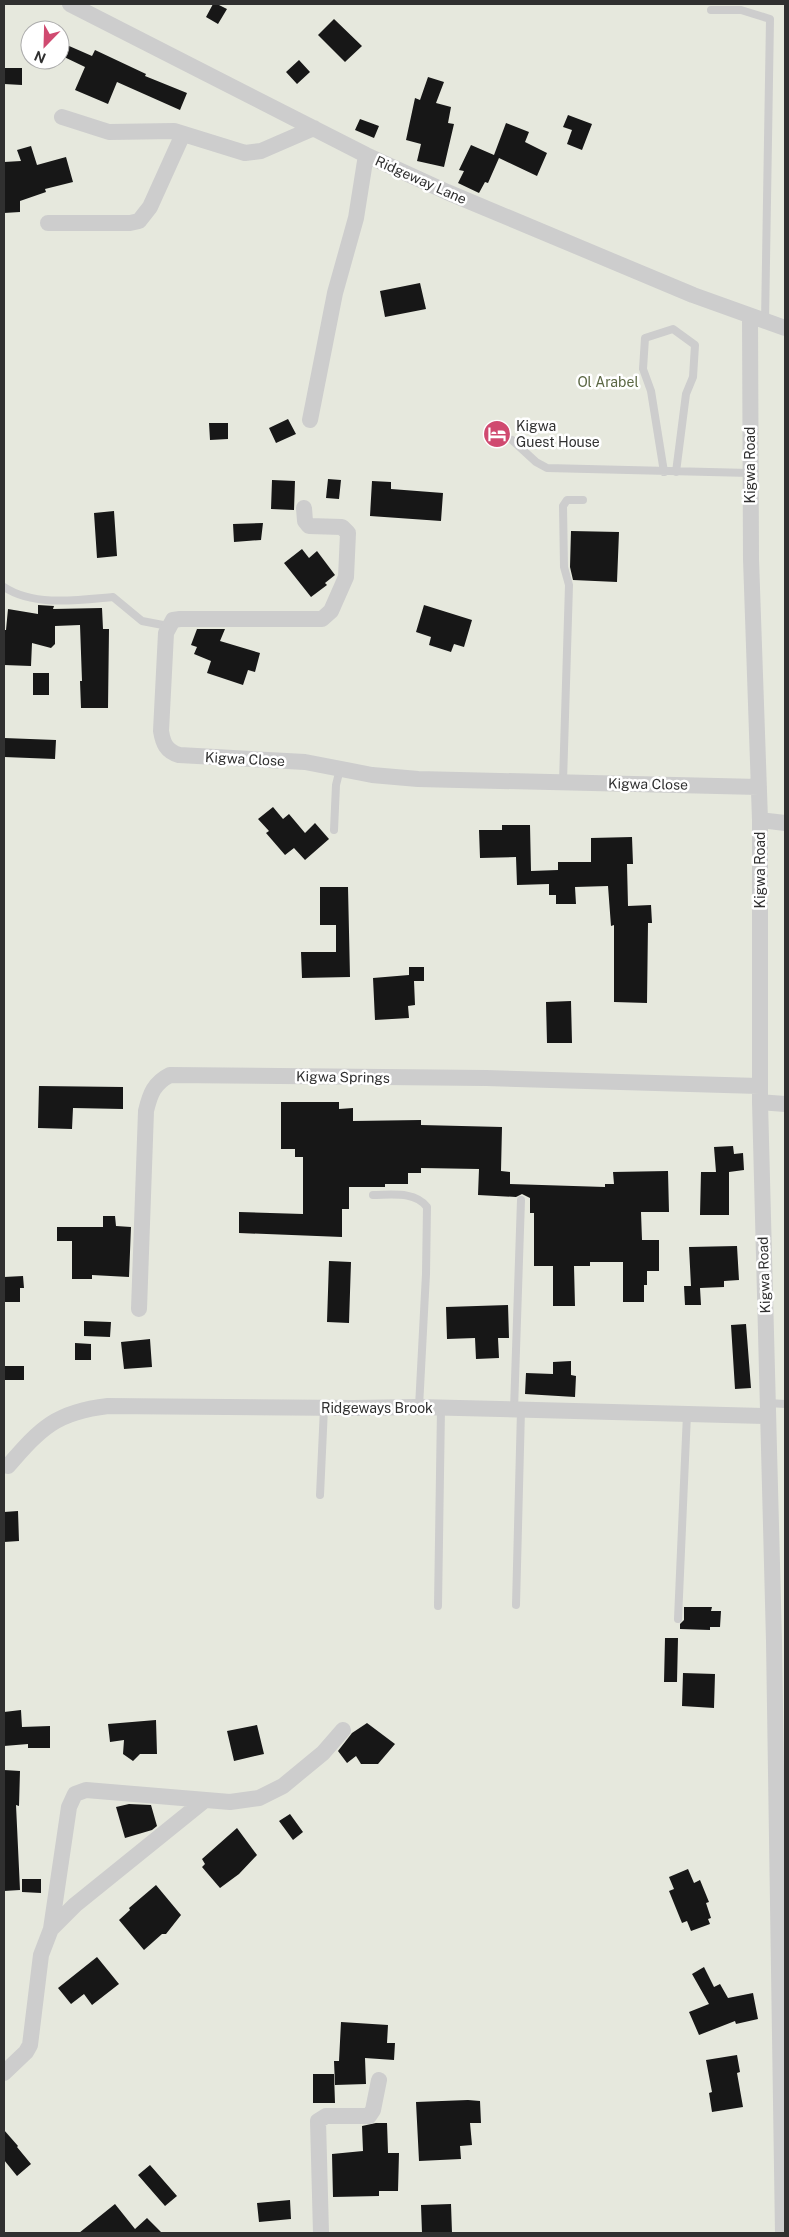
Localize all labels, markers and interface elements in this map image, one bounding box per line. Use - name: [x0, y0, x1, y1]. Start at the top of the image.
- north arrow: [20, 20, 70, 70]
- text: N: [32, 47, 48, 66]
- street label: Ridgeway Lane: [373, 153, 469, 207]
- park label: Ol Arabel: [577, 374, 639, 390]
- place label: Kigwa Guest House: [516, 418, 600, 450]
- hotel icon: Kigwa Guest House: [482, 419, 512, 449]
- street label: Kigwa Road: [742, 427, 758, 503]
- street label: Kigwa Close: [205, 749, 285, 769]
- street label: Kigwa Close: [608, 775, 688, 793]
- street label: Kigwa Road: [752, 832, 768, 908]
- street label: Kigwa Springs: [296, 1068, 390, 1086]
- street label: Kigwa Road: [755, 1236, 773, 1314]
- street label: Ridgeways Brook: [321, 1400, 433, 1416]

